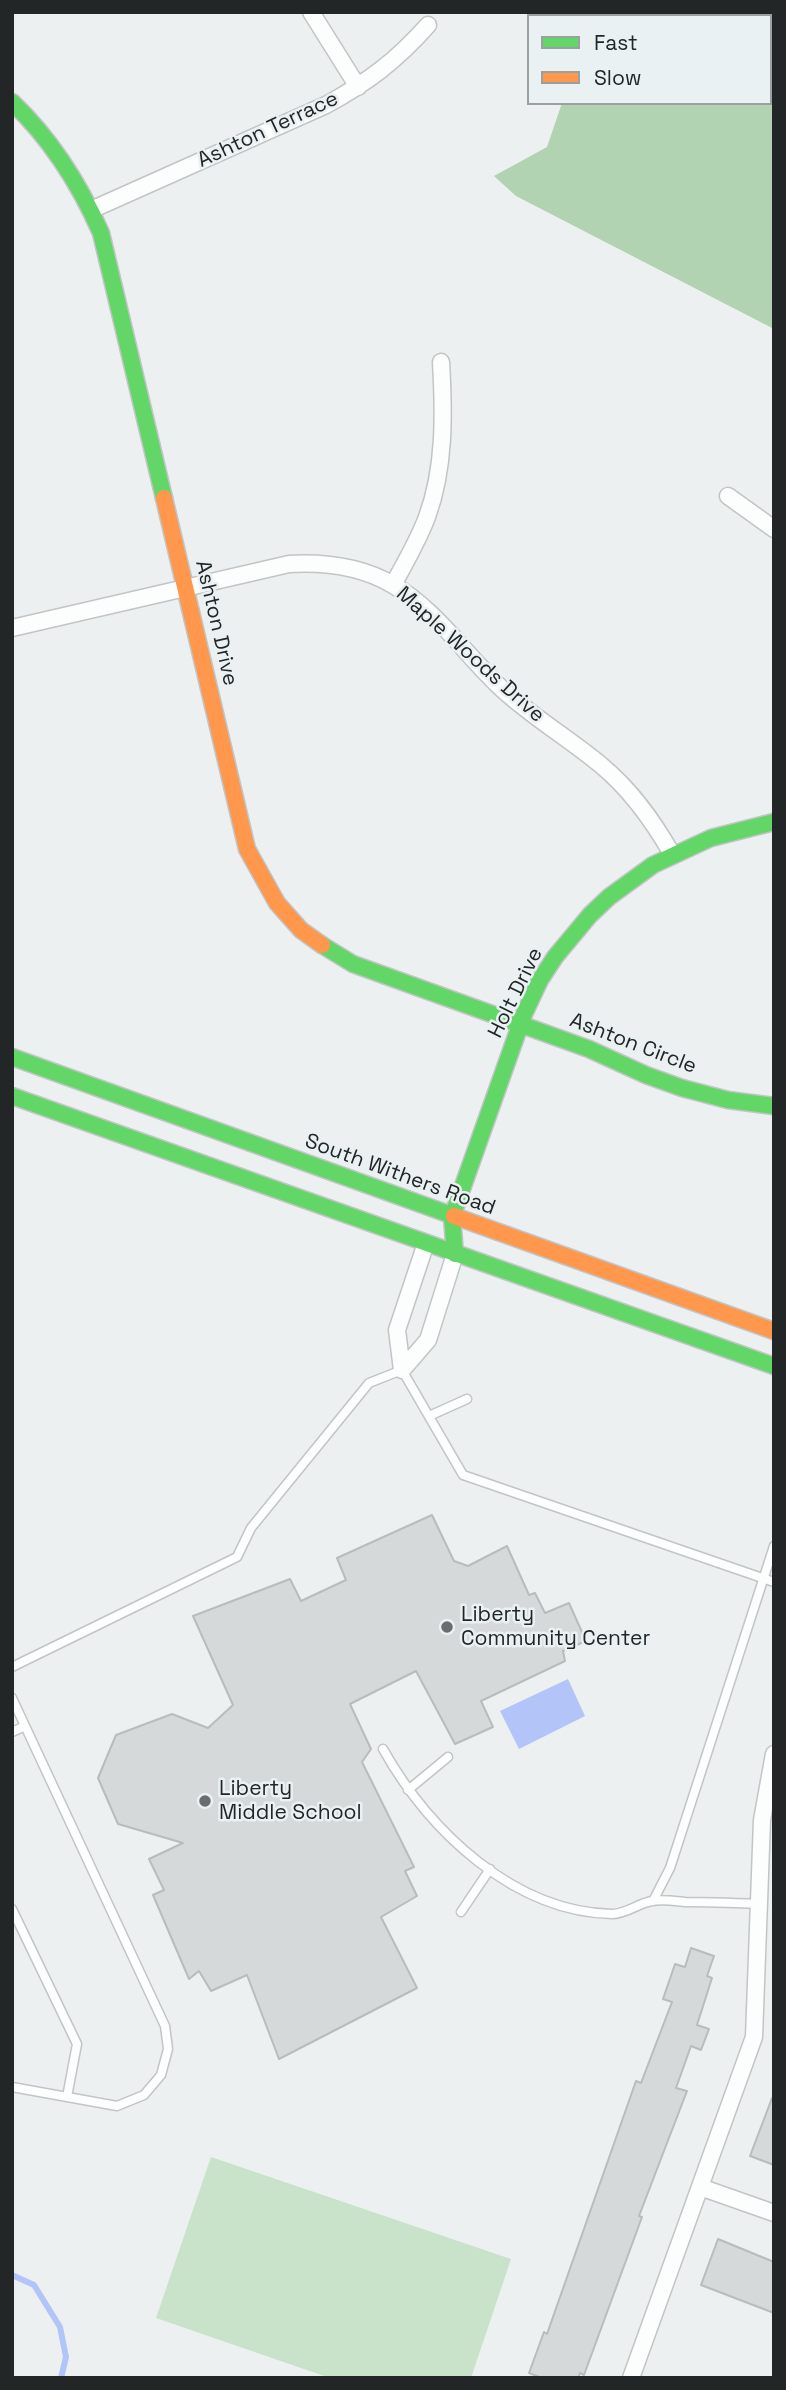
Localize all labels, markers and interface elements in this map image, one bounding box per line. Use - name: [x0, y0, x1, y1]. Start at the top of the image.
- legend: [527, 14, 772, 105]
- text: Fast: [594, 29, 638, 56]
- text: Slow: [594, 64, 642, 91]
- street label: Ashton Terrace: [194, 86, 342, 174]
- street label: Ashton Drive: [189, 558, 243, 688]
- street label: Maple Woods Drive: [391, 582, 549, 728]
- street label: Holt Drive: [483, 944, 549, 1042]
- street label: Ashton Circle: [566, 1008, 700, 1080]
- street label: South Withers Road: [301, 1129, 499, 1221]
- place label: Liberty Community Center: [461, 1602, 650, 1652]
- marker: Liberty Community Center: [439, 1619, 455, 1635]
- place label: Liberty Middle School: [219, 1776, 362, 1826]
- marker: Liberty Middle School: [197, 1793, 213, 1809]

